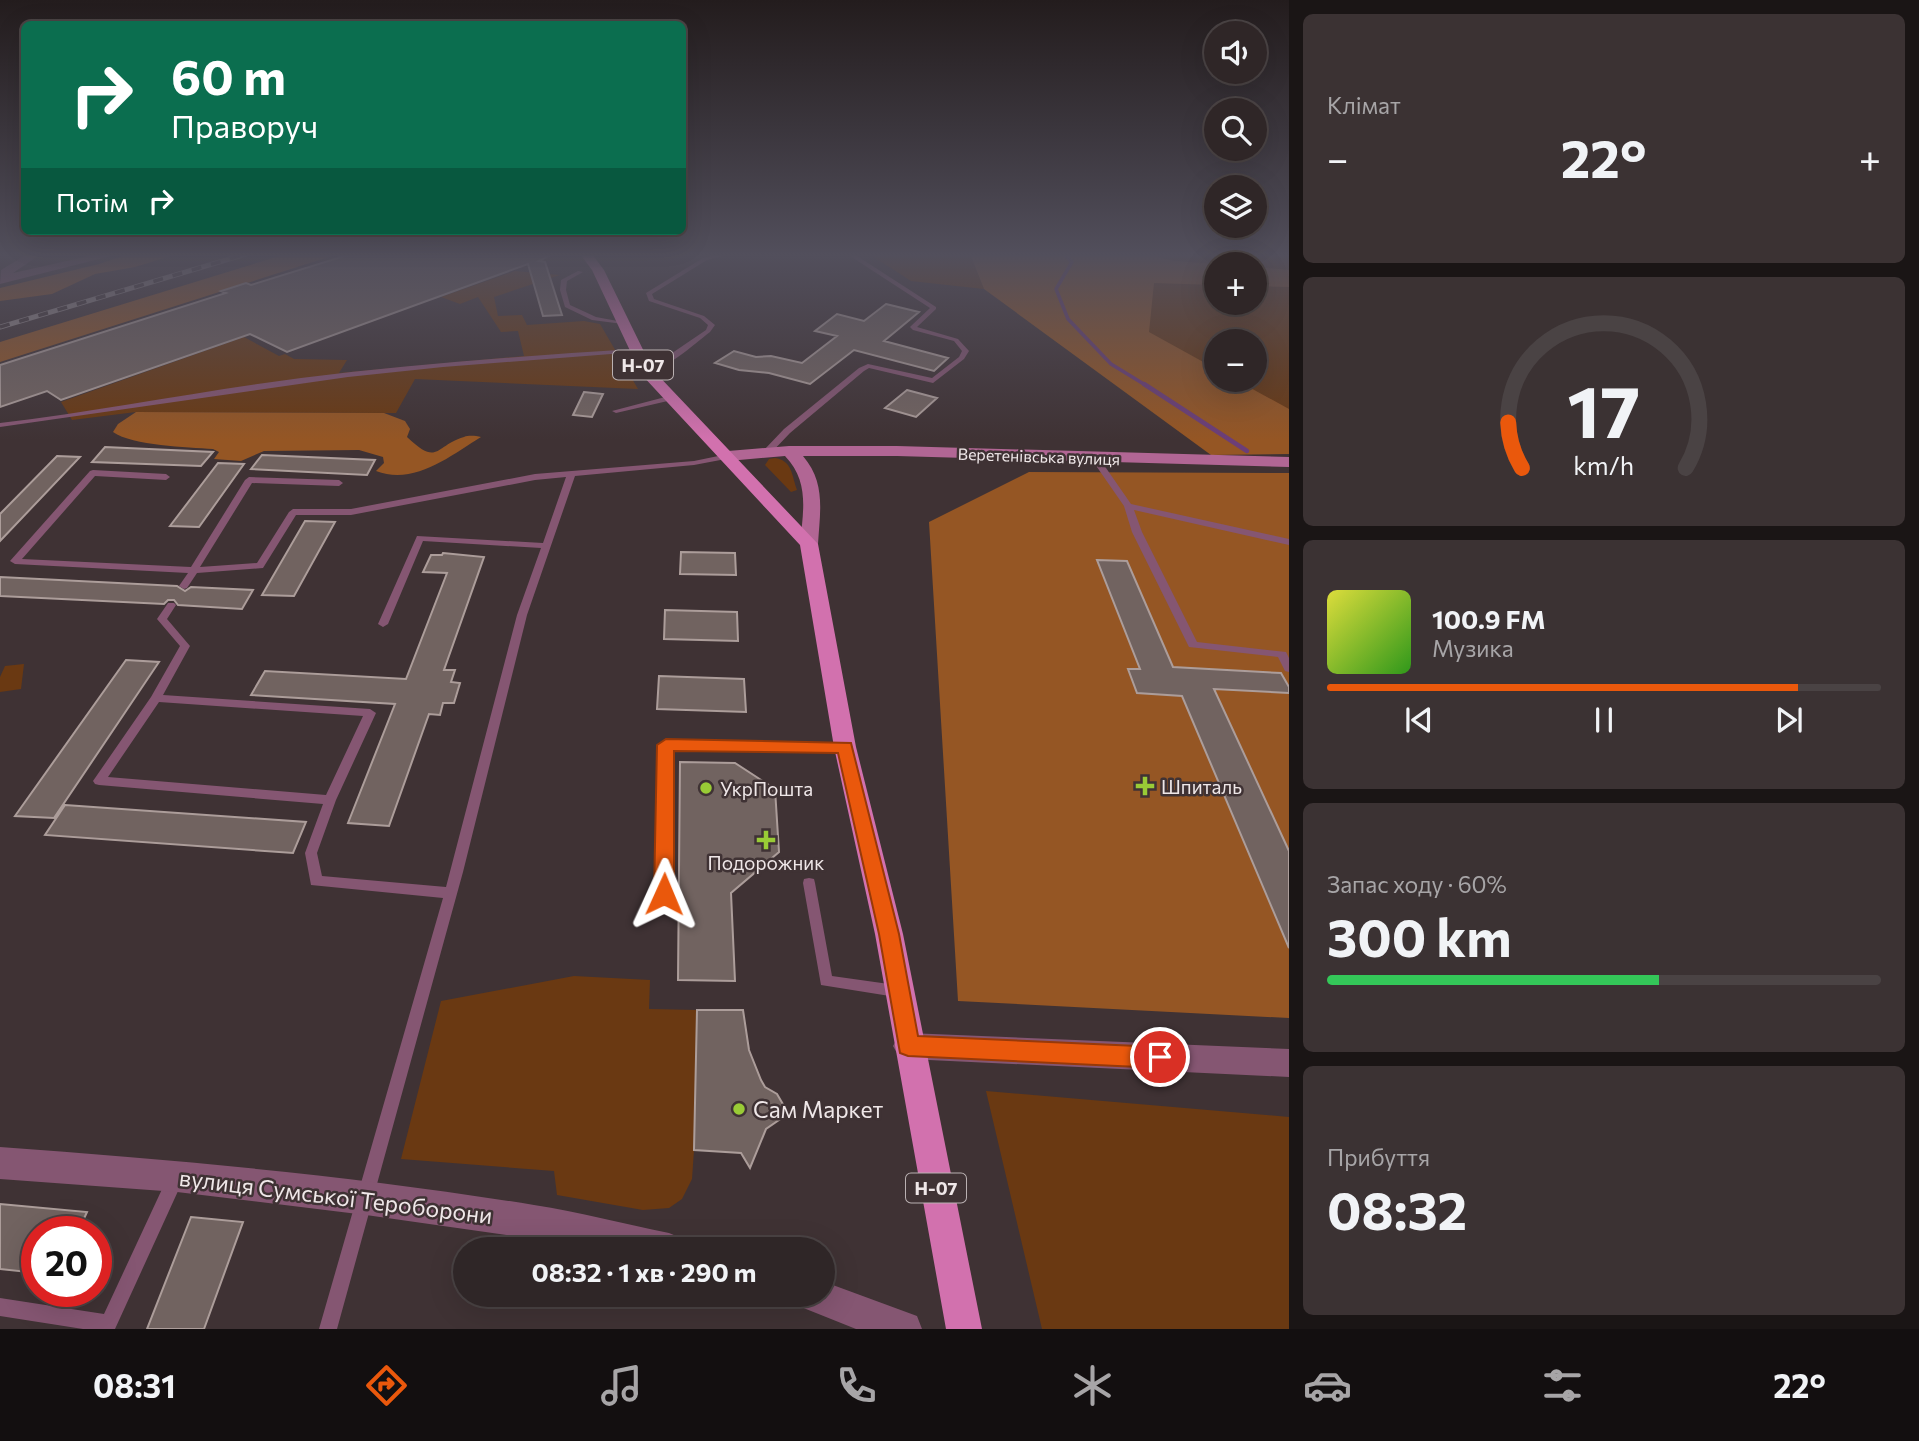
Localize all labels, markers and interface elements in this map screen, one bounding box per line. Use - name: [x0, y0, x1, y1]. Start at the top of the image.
- map controls: [1204, 21, 1267, 392]
- button: sound: [1204, 21, 1267, 84]
- text: 60 m: [171, 45, 286, 105]
- icon: right: [56, 49, 147, 140]
- text: Клімат: [1327, 91, 1401, 119]
- button: search: [1204, 98, 1267, 161]
- text: Праворуч: [171, 105, 318, 145]
- text: 22°: [1561, 125, 1646, 189]
- text: −: [1327, 134, 1349, 181]
- text: +: [1859, 134, 1881, 181]
- button: layers: [1204, 175, 1267, 238]
- icon: right: [142, 182, 180, 220]
- text: Потім: [56, 186, 128, 217]
- button: +: [1204, 252, 1267, 315]
- button: −: [1204, 329, 1267, 392]
- road number: Н-07: [613, 351, 673, 380]
- text: 17: [1568, 364, 1640, 453]
- street label: Веретенівська вулиця: [957, 444, 1121, 468]
- text: km/h: [1574, 449, 1634, 479]
- text: 100.9 FM: [1432, 603, 1546, 634]
- text: Музика: [1432, 634, 1514, 662]
- icon: previous: [1400, 701, 1438, 739]
- icon: pause: [1585, 701, 1623, 739]
- icon: next: [1770, 701, 1808, 739]
- place label: Шпиталь: [1161, 775, 1242, 798]
- marker: Шпиталь: [1135, 776, 1155, 796]
- place label: УкрПошта: [720, 777, 813, 800]
- marker: УкрПошта: [698, 780, 714, 796]
- marker: Подорожник: [758, 832, 774, 848]
- place label: Подорожник: [708, 851, 824, 874]
- position arrow: [627, 857, 701, 931]
- text: Запас ходу · 60%: [1327, 870, 1507, 898]
- text: 300 km: [1327, 904, 1512, 968]
- pin: [1130, 1027, 1190, 1087]
- icon: arrive: [1141, 1038, 1179, 1076]
- place label: Сам Маркет: [753, 1095, 884, 1123]
- marker: Сам Маркет: [731, 1101, 747, 1117]
- text: Прибуття: [1327, 1143, 1430, 1171]
- street label: вулиця Сумської Тероборони: [178, 1163, 494, 1229]
- road number: Н-07: [906, 1174, 966, 1203]
- text: 08:32: [1327, 1177, 1467, 1241]
- speed limit sign: 20: [21, 1216, 112, 1307]
- text: 08:32 · 1 хв · 290 m: [532, 1256, 756, 1287]
- icon: directions: [362, 1361, 411, 1410]
- icon: music: [597, 1361, 646, 1410]
- icon: phone: [832, 1361, 881, 1410]
- icon: climate: [1068, 1361, 1117, 1410]
- icon: car: [1303, 1361, 1352, 1410]
- icon: filters: [1538, 1361, 1587, 1410]
- text: 08:31: [93, 1365, 176, 1405]
- text: 22°: [1773, 1365, 1826, 1405]

